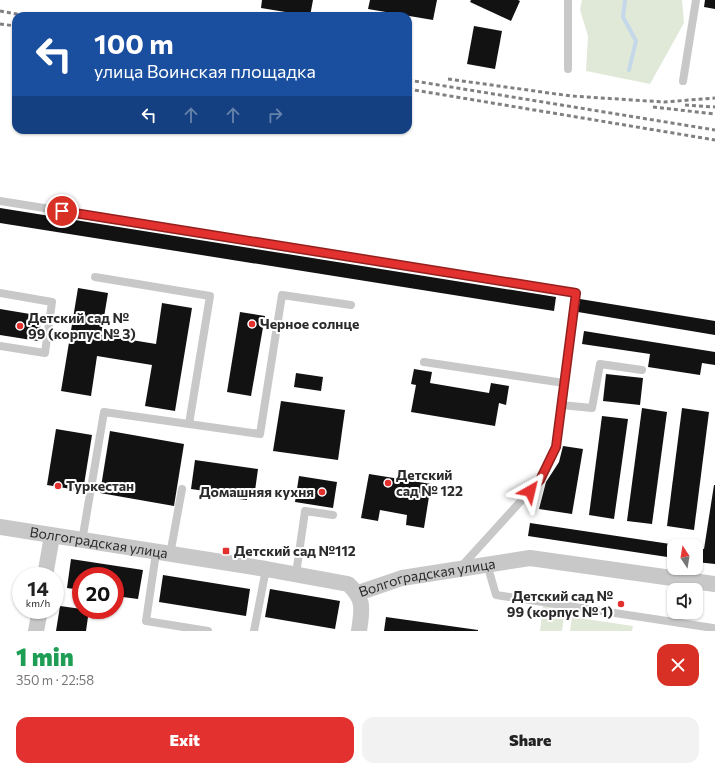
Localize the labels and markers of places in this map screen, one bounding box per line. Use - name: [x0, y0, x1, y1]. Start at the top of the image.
- pin: [45, 194, 79, 228]
- place label: Детский сад № 99 (корпус № 3): [28, 309, 136, 342]
- place label: Черное солнце: [260, 315, 359, 332]
- marker: Черное солнце: [247, 319, 257, 329]
- marker: Детский сад № 99 (корпус № 3): [15, 321, 25, 331]
- place label: Детский сад № 122: [396, 466, 463, 499]
- place label: Туркестан: [66, 477, 134, 494]
- marker: Детский сад № 122: [383, 478, 393, 488]
- marker: Туркестан: [53, 481, 63, 491]
- place label: Домашняя кухня: [199, 483, 314, 500]
- marker: Домашняя кухня: [317, 487, 327, 497]
- place label: Детский сад №112: [234, 542, 356, 559]
- marker: Детский сад №112: [221, 546, 231, 556]
- place label: Детский сад № 99 (корпус № 1): [507, 587, 613, 620]
- marker: Детский сад № 99 (корпус № 1): [616, 599, 626, 609]

